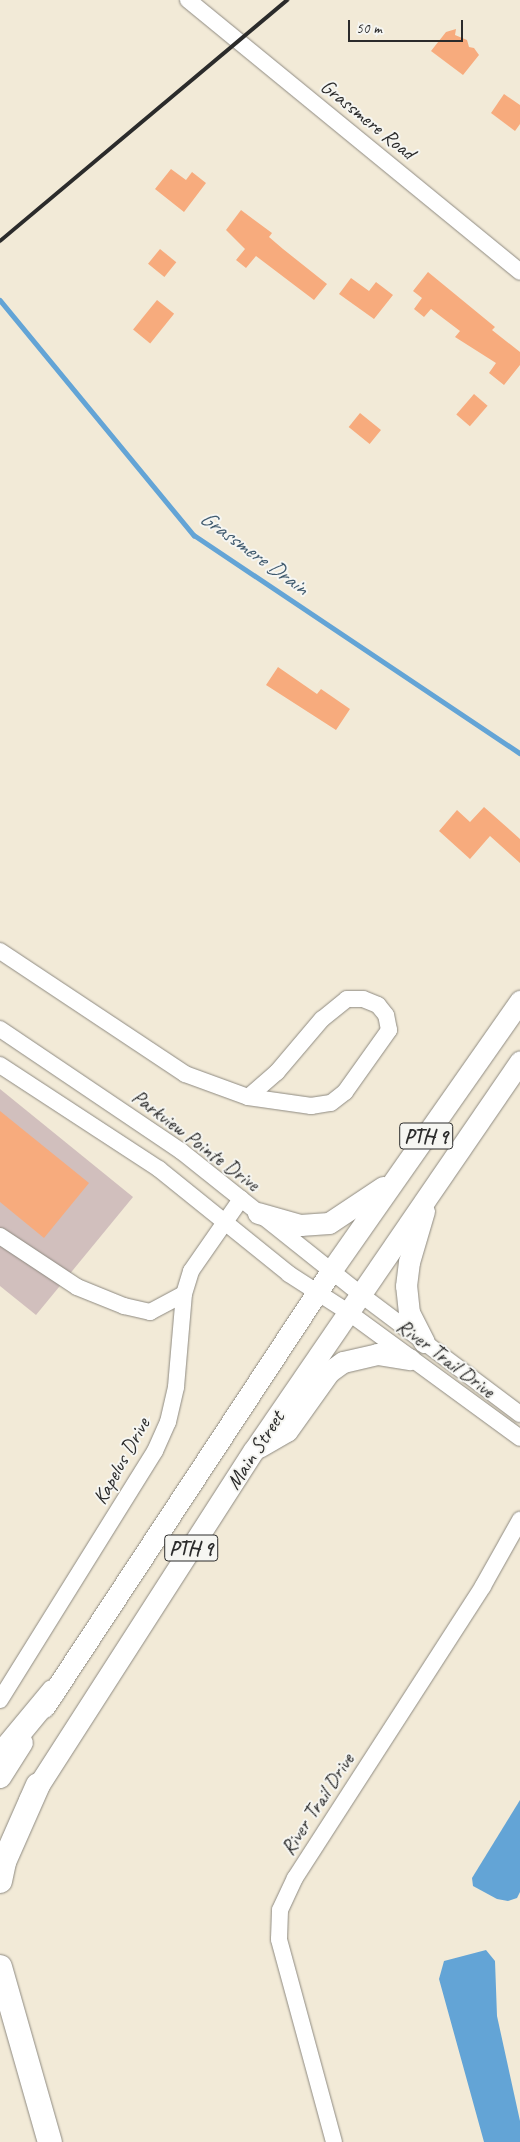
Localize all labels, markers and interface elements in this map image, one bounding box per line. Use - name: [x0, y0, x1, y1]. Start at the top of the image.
- scale bar: [350, 10, 465, 42]
- text: 50 m: [356, 19, 382, 38]
- street label: Grassmere Road: [316, 73, 420, 165]
- water label: Grassmere Drain: [195, 505, 313, 601]
- street label: Parkview Pointe Drive: [127, 1084, 265, 1196]
- road number: PTH 9: [398, 1118, 454, 1154]
- street label: River Trail Drive: [392, 1313, 500, 1403]
- street label: Main Street: [220, 1406, 290, 1494]
- street label: Kapelus Drive: [87, 1413, 155, 1509]
- road number: PTH 9: [164, 1530, 218, 1566]
- street label: River Trail Drive: [275, 1748, 359, 1860]

